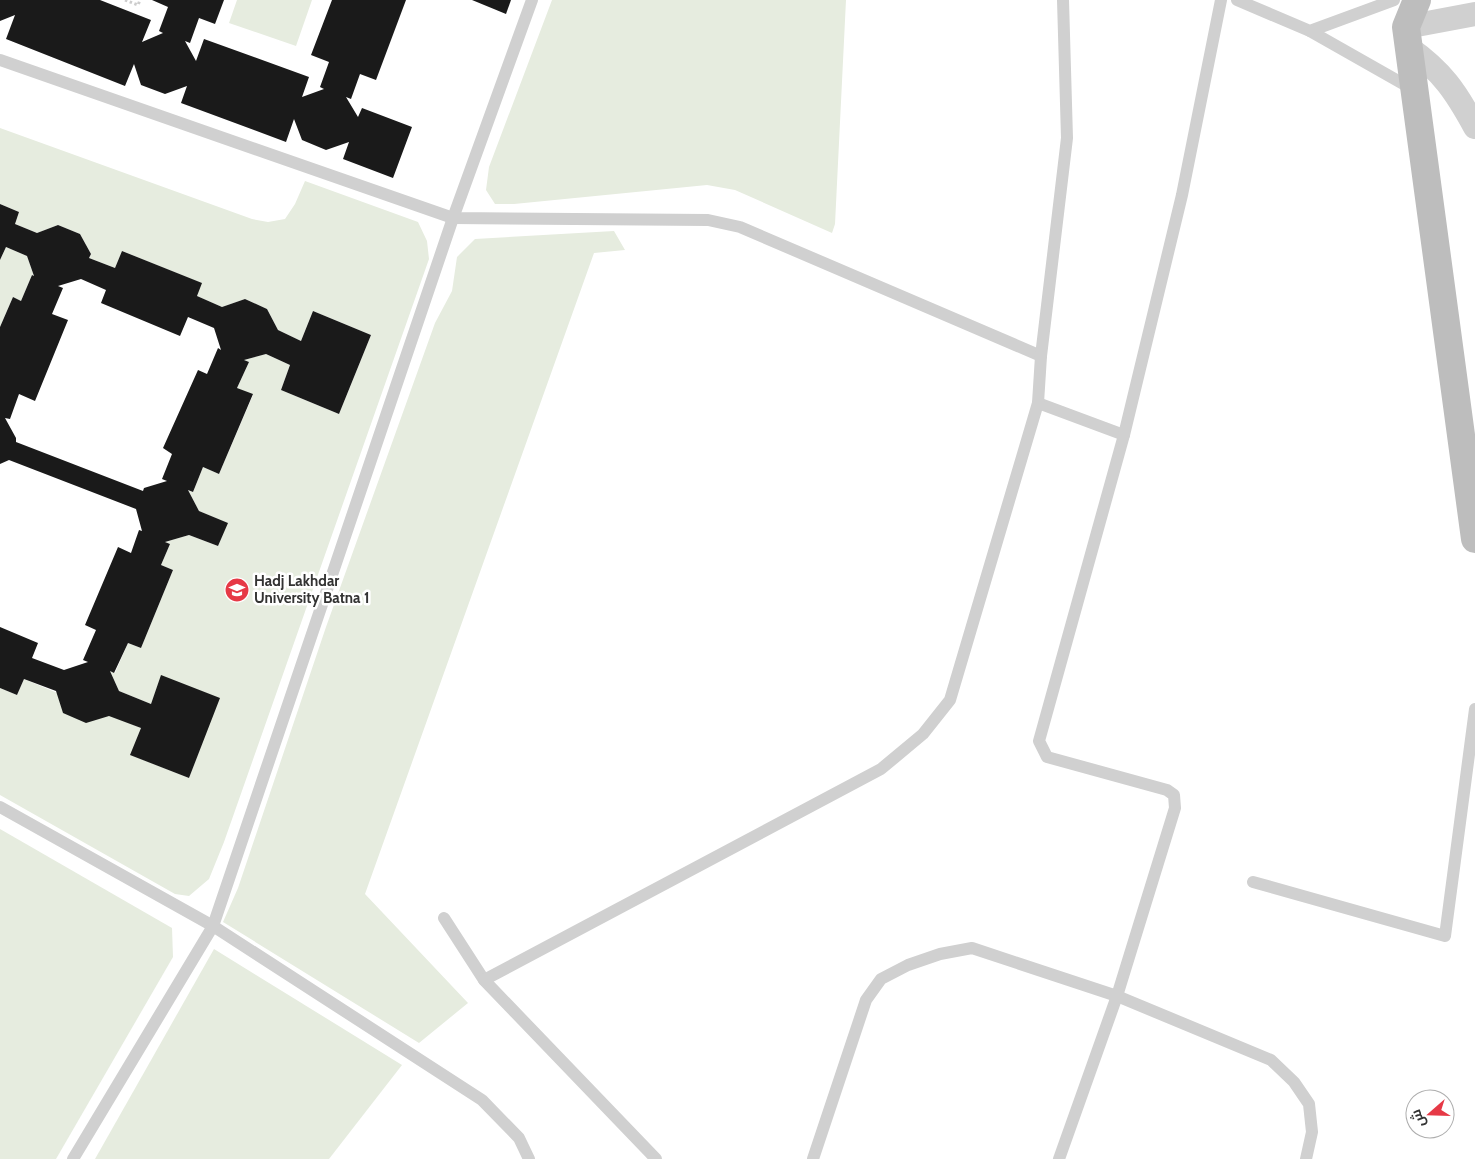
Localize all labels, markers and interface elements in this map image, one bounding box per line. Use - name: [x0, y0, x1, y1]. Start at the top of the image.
- place label: Hadj Lakhdar University Batna 1: [254, 572, 369, 607]
- school or university icon: Hadj Lakhdar University Batna 1: [224, 577, 250, 603]
- north arrow: [1405, 1089, 1455, 1139]
- text: ش: [1406, 1107, 1429, 1130]

